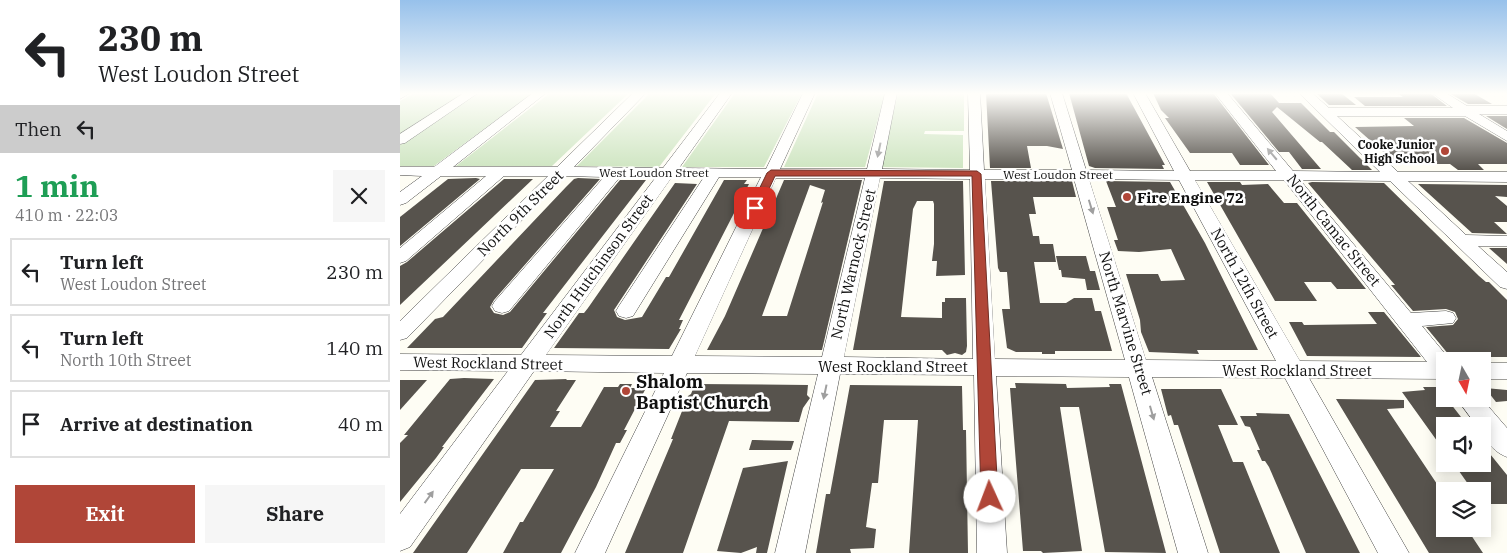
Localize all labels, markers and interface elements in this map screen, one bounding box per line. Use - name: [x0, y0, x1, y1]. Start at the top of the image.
- text: 230 m: [98, 15, 203, 61]
- icon: left: [15, 20, 80, 85]
- text: West Loudon Street: [98, 59, 299, 88]
- icon: left: [72, 115, 100, 143]
- text: Then: [15, 117, 62, 141]
- place label: Cooke Junior High School: [1357, 137, 1435, 166]
- one-way arrow: [875, 143, 883, 158]
- marker: Cooke Junior High School: [1439, 145, 1451, 157]
- one-way arrow: [1266, 147, 1277, 160]
- street label: West Loudon Street: [599, 165, 709, 180]
- text: 1 min: [15, 166, 99, 205]
- street label: North 9th Street: [473, 166, 567, 260]
- street label: West Loudon Street: [1003, 167, 1113, 182]
- button: close: [333, 170, 385, 222]
- street label: North Camac Street: [1283, 170, 1385, 290]
- pin: [734, 187, 776, 229]
- street label: North Warnock Street: [826, 187, 880, 341]
- place label: Fire Engine 72: [1137, 188, 1244, 207]
- street label: North Hutchinson Street: [539, 190, 657, 342]
- marker: Fire Engine 72: [1121, 191, 1133, 203]
- icon: arrive: [741, 194, 769, 222]
- one-way arrow: [1087, 199, 1095, 214]
- text: 410 m · 22:03: [15, 205, 118, 225]
- street label: North 12th Street: [1207, 224, 1283, 342]
- street label: North Marvine Street: [1095, 249, 1157, 397]
- text: Turn left: [60, 250, 143, 274]
- icon: left: [17, 258, 45, 286]
- text: 230 m: [326, 260, 383, 284]
- text: West Loudon Street: [60, 274, 206, 294]
- text: Turn left: [60, 326, 143, 350]
- icon: left: [17, 334, 45, 362]
- text: 140 m: [326, 336, 383, 360]
- text: North 10th Street: [60, 350, 191, 370]
- street label: West Rockland Street: [413, 352, 563, 374]
- north arrow: [1436, 352, 1491, 408]
- map controls: [1436, 352, 1491, 537]
- street label: West Rockland Street: [818, 357, 968, 376]
- street label: West Rockland Street: [1222, 361, 1372, 380]
- place label: Shalom Baptist Church: [636, 370, 769, 414]
- one-way arrow: [821, 384, 829, 399]
- marker: Shalom Baptist Church: [620, 385, 632, 397]
- one-way arrow: [1149, 405, 1157, 420]
- icon: arrive: [17, 410, 45, 438]
- text: Arrive at destination: [60, 412, 253, 436]
- text: 40 m: [338, 412, 383, 436]
- button: sound: [1436, 417, 1491, 472]
- position arrow: [963, 470, 1015, 522]
- button: layers: [1436, 482, 1491, 537]
- button: Exit: [15, 485, 195, 543]
- button: Share: [205, 485, 385, 543]
- one-way arrow: [424, 490, 434, 504]

